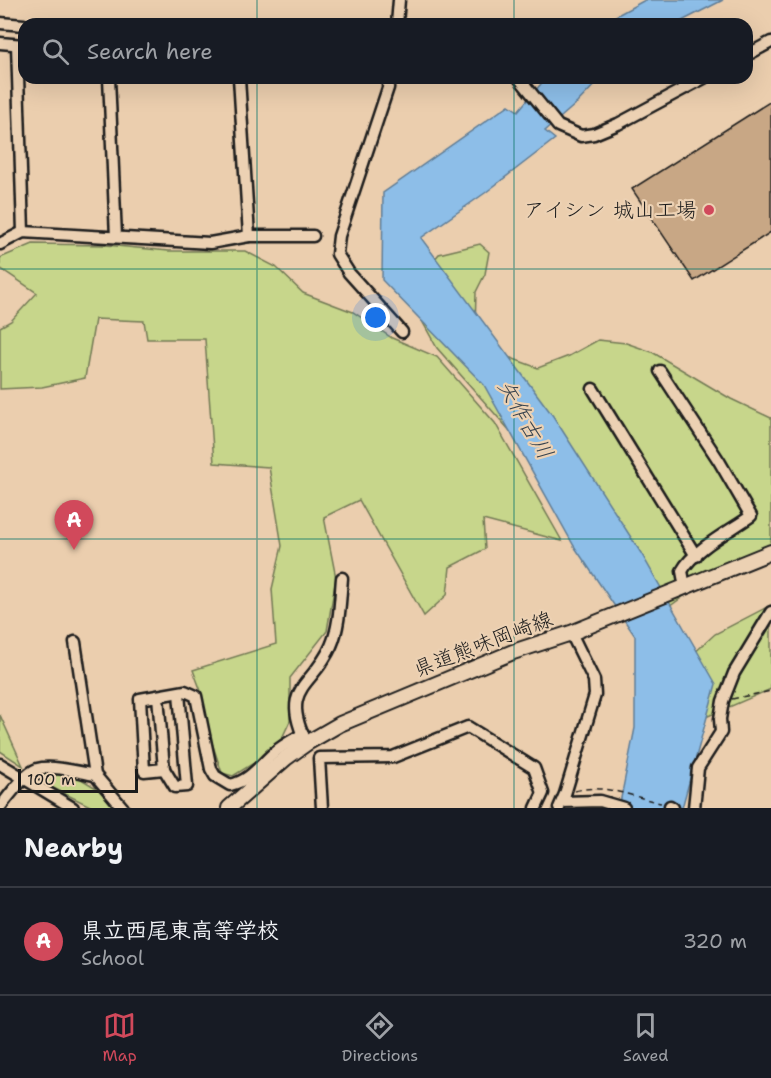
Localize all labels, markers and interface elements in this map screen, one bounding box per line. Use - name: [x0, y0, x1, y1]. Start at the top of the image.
- search box: [18, 18, 753, 84]
- icon: search: [39, 35, 72, 68]
- text: Search here: [87, 37, 213, 66]
- place label: アイシン 城山工場: [524, 196, 697, 224]
- marker: アイシン 城山工場: [702, 203, 716, 217]
- your location: [361, 303, 390, 332]
- water label: 矢作古川: [491, 374, 560, 465]
- pin: A: [54, 500, 94, 550]
- street label: 県道熊味岡崎線: [409, 605, 557, 683]
- scale bar: [18, 766, 138, 794]
- text: 100 m: [27, 769, 75, 790]
- text: Nearby: [24, 830, 123, 865]
- text: 県立西尾東高等学校: [81, 916, 279, 945]
- text: A: [36, 928, 51, 954]
- text: 320 m: [683, 928, 747, 954]
- text: School: [81, 945, 144, 971]
- tab: Map: [103, 1009, 137, 1066]
- tab: Directions: [342, 1009, 418, 1066]
- tab: Saved: [623, 1009, 669, 1066]

